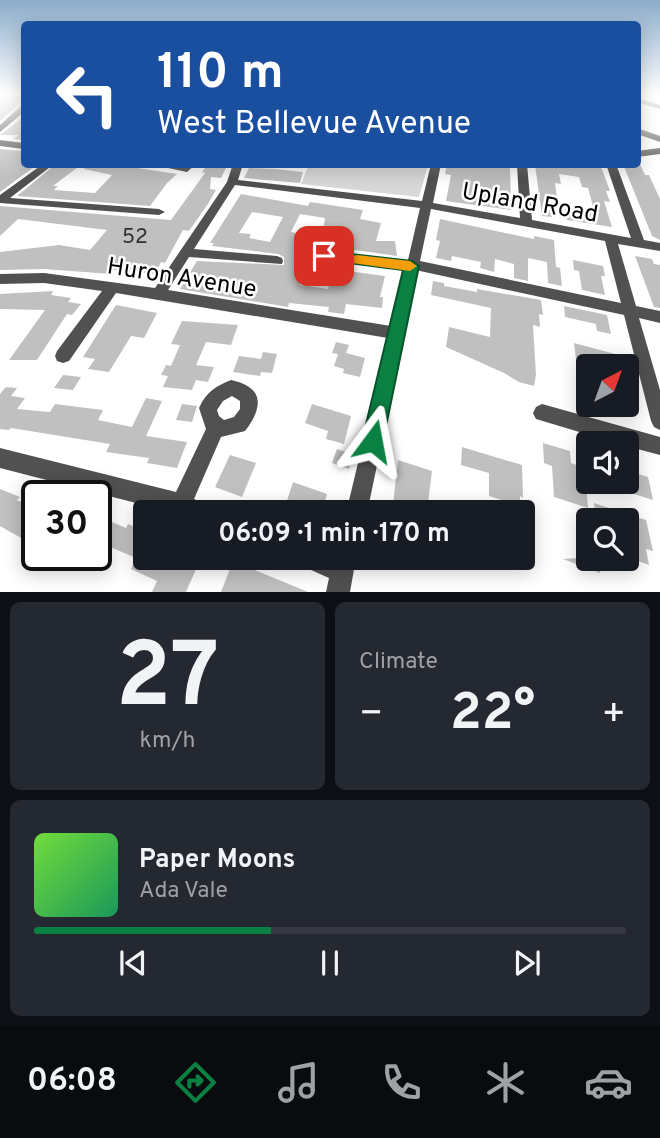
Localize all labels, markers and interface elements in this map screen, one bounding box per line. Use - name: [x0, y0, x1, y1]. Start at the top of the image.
- text: 110 m: [157, 44, 284, 106]
- icon: left: [42, 49, 133, 140]
- text: West Bellevue Avenue: [157, 105, 471, 145]
- street label: Upland Road: [459, 177, 600, 231]
- house number: 52: [122, 224, 148, 251]
- pin: [294, 226, 354, 286]
- icon: arrive: [305, 237, 343, 275]
- street label: Huron Avenue: [105, 252, 259, 306]
- north arrow: [576, 354, 639, 416]
- map controls: [576, 354, 639, 571]
- position arrow: [336, 404, 410, 478]
- button: sound: [576, 431, 639, 494]
- speed limit sign: 30: [21, 480, 112, 571]
- button: search: [576, 508, 639, 571]
- text: 06:09 · 1 min · 170 m: [218, 518, 450, 551]
- text: 27: [116, 624, 219, 739]
- text: Climate: [359, 648, 438, 677]
- text: 22°: [450, 682, 535, 748]
- text: −: [359, 691, 384, 740]
- text: +: [601, 691, 626, 740]
- text: km/h: [140, 727, 195, 756]
- text: Paper Moons: [139, 844, 295, 877]
- text: Ada Vale: [139, 877, 228, 906]
- icon: previous: [114, 944, 152, 982]
- icon: pause: [311, 944, 349, 982]
- icon: next: [508, 944, 546, 982]
- icon: directions: [171, 1058, 220, 1107]
- icon: music: [274, 1058, 323, 1107]
- icon: phone: [377, 1058, 426, 1107]
- icon: climate: [481, 1058, 530, 1107]
- icon: car: [584, 1058, 633, 1107]
- text: 06:08: [27, 1062, 117, 1102]

